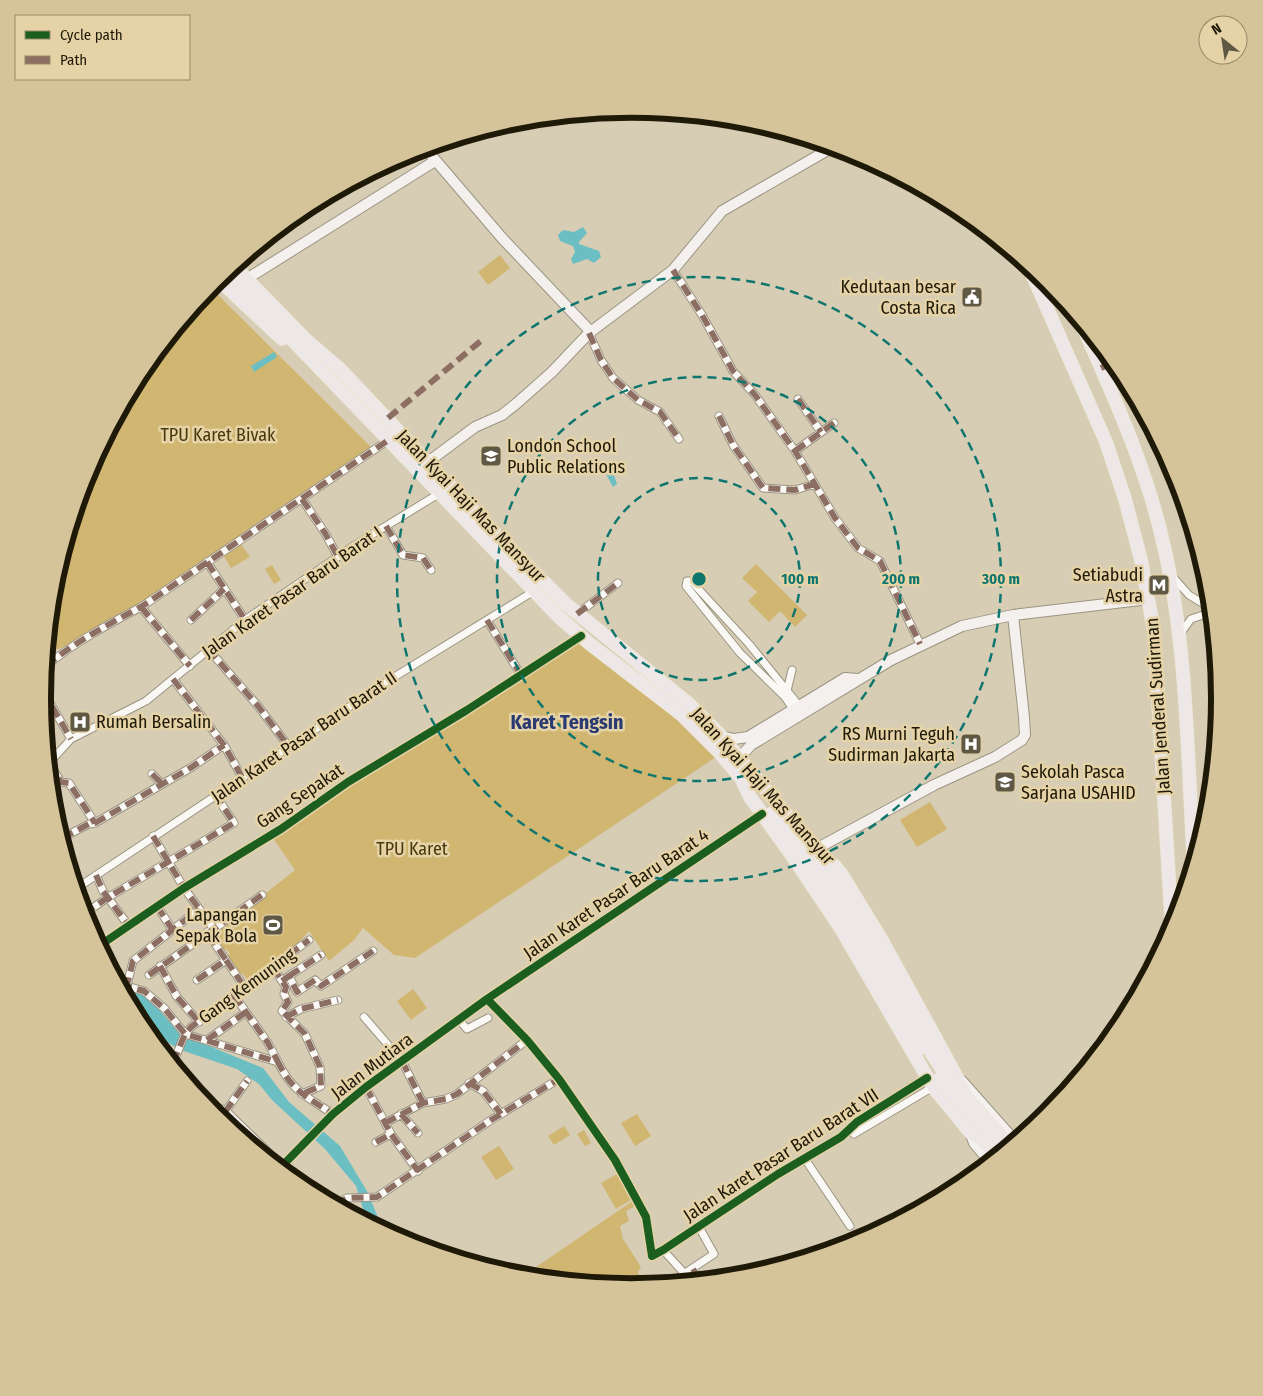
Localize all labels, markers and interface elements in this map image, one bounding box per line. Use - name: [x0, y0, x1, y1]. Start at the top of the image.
- legend: [15, 15, 190, 80]
- north arrow: [1198, 15, 1248, 65]
- text: N: [1209, 20, 1225, 39]
- text: Cycle path: [60, 26, 123, 44]
- text: Path: [60, 51, 87, 69]
- place label: Kedutaan besar Costa Rica: [841, 276, 957, 319]
- public building icon: Kedutaan besar Costa Rica: [960, 285, 984, 309]
- park label: TPU Karet Bivak: [161, 424, 276, 446]
- street label: Jalan Kyai Haji Mas Mansyur: [392, 425, 550, 588]
- place label: London School Public Relations: [507, 435, 625, 478]
- school or university icon: London School Public Relations: [479, 444, 503, 468]
- street label: Jalan Karet Pasar Baru Barat I: [198, 521, 386, 663]
- place label: Setiabudi Astra: [1073, 564, 1143, 607]
- centre of rings: [690, 570, 708, 588]
- text: 100 m: [781, 570, 819, 588]
- text: 200 m: [881, 570, 920, 588]
- text: 300 m: [981, 570, 1020, 588]
- metro station icon: Setiabudi Astra: [1147, 573, 1171, 597]
- street label: Jalan Jenderal Sudirman: [1141, 617, 1175, 795]
- street label: Jalan Karet Pasar Baru Barat II: [207, 667, 401, 807]
- street label: Jalan Kyai Haji Mas Mansyur: [687, 703, 840, 870]
- hospital icon: Rumah Bersalin: [68, 710, 92, 734]
- district label: Karet Tengsin: [511, 710, 623, 734]
- place label: Rumah Bersalin: [96, 711, 211, 733]
- place label: RS Murni Teguh Sudirman Jakarta: [828, 723, 955, 766]
- hospital icon: RS Murni Teguh Sudirman Jakarta: [959, 732, 983, 756]
- street label: Gang Sepakat: [252, 759, 348, 833]
- place label: Sekolah Pasca Sarjana USAHID: [1021, 761, 1136, 804]
- school or university icon: Sekolah Pasca Sarjana USAHID: [993, 770, 1017, 794]
- street label: Jalan Karet Pasar Baru Barat 4: [519, 824, 713, 964]
- park label: TPU Karet: [376, 838, 448, 860]
- place label: Lapangan Sepak Bola: [176, 904, 257, 947]
- sports icon: Lapangan Sepak Bola: [261, 913, 285, 937]
- street label: Gang Kemuning: [194, 943, 300, 1029]
- street label: Jalan Mutiara: [327, 1028, 417, 1104]
- street label: Jalan Karet Pasar Baru Barat VII: [679, 1084, 883, 1226]

